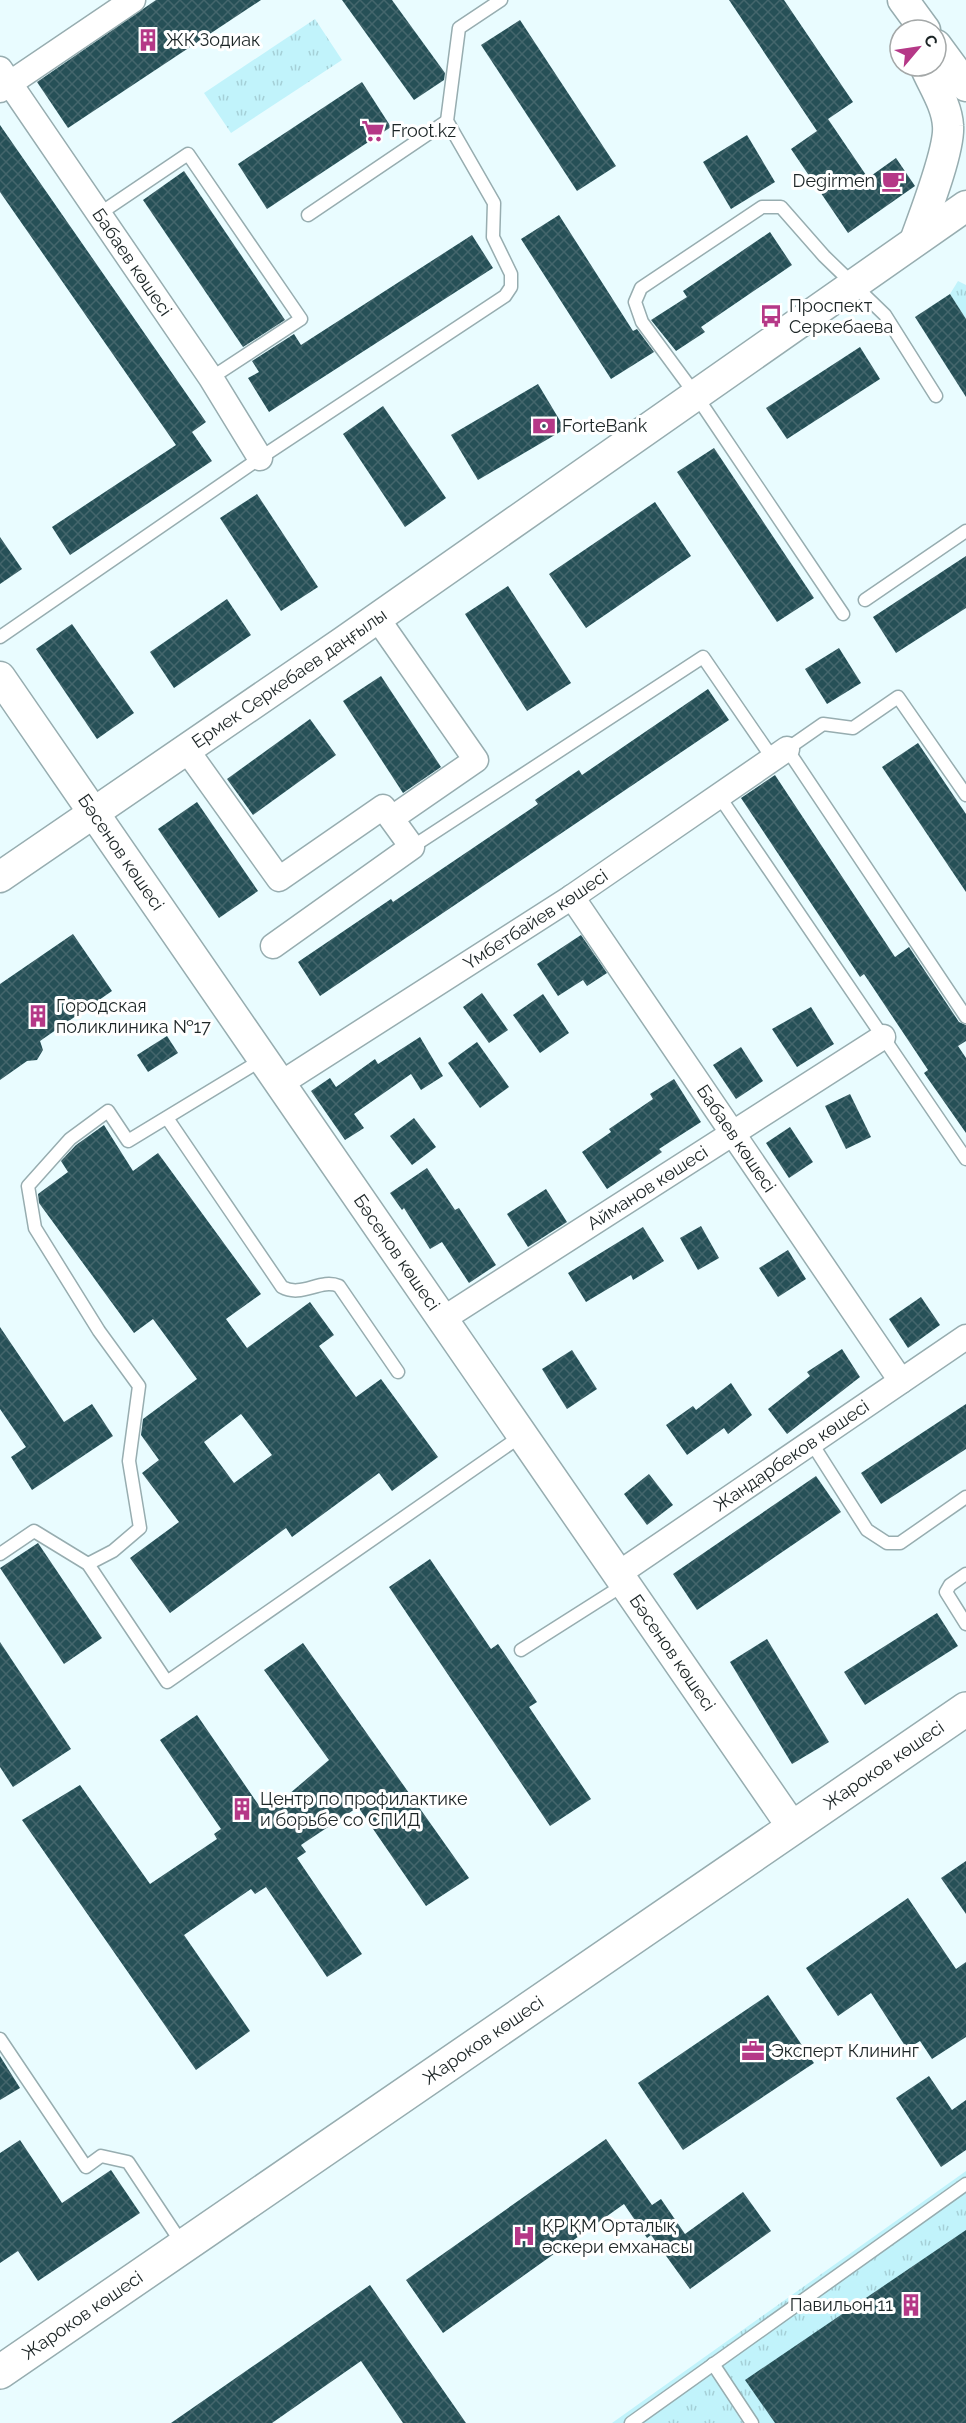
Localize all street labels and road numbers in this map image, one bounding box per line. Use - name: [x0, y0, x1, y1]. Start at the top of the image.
- street label: Бабаев көшесі: [88, 204, 176, 320]
- street label: Ермек Серкебаев даңғылы: [188, 604, 391, 752]
- street label: Бәсенов көшесі: [74, 790, 169, 914]
- street label: Үмбетбайев көшесі: [459, 865, 612, 974]
- street label: Бабаев көшесі: [693, 1080, 781, 1196]
- street label: Айманов көшесі: [583, 1141, 712, 1234]
- street label: Бәсенов көшесі: [350, 1190, 444, 1314]
- street label: Жандарбеков көшесі: [710, 1395, 873, 1516]
- street label: Бәсенов көшесі: [625, 1590, 720, 1715]
- street label: Жароков көшесі: [819, 1716, 948, 1814]
- street label: Жароков көшесі: [419, 1991, 547, 2089]
- street label: Жароков көшесі: [18, 2266, 146, 2364]

